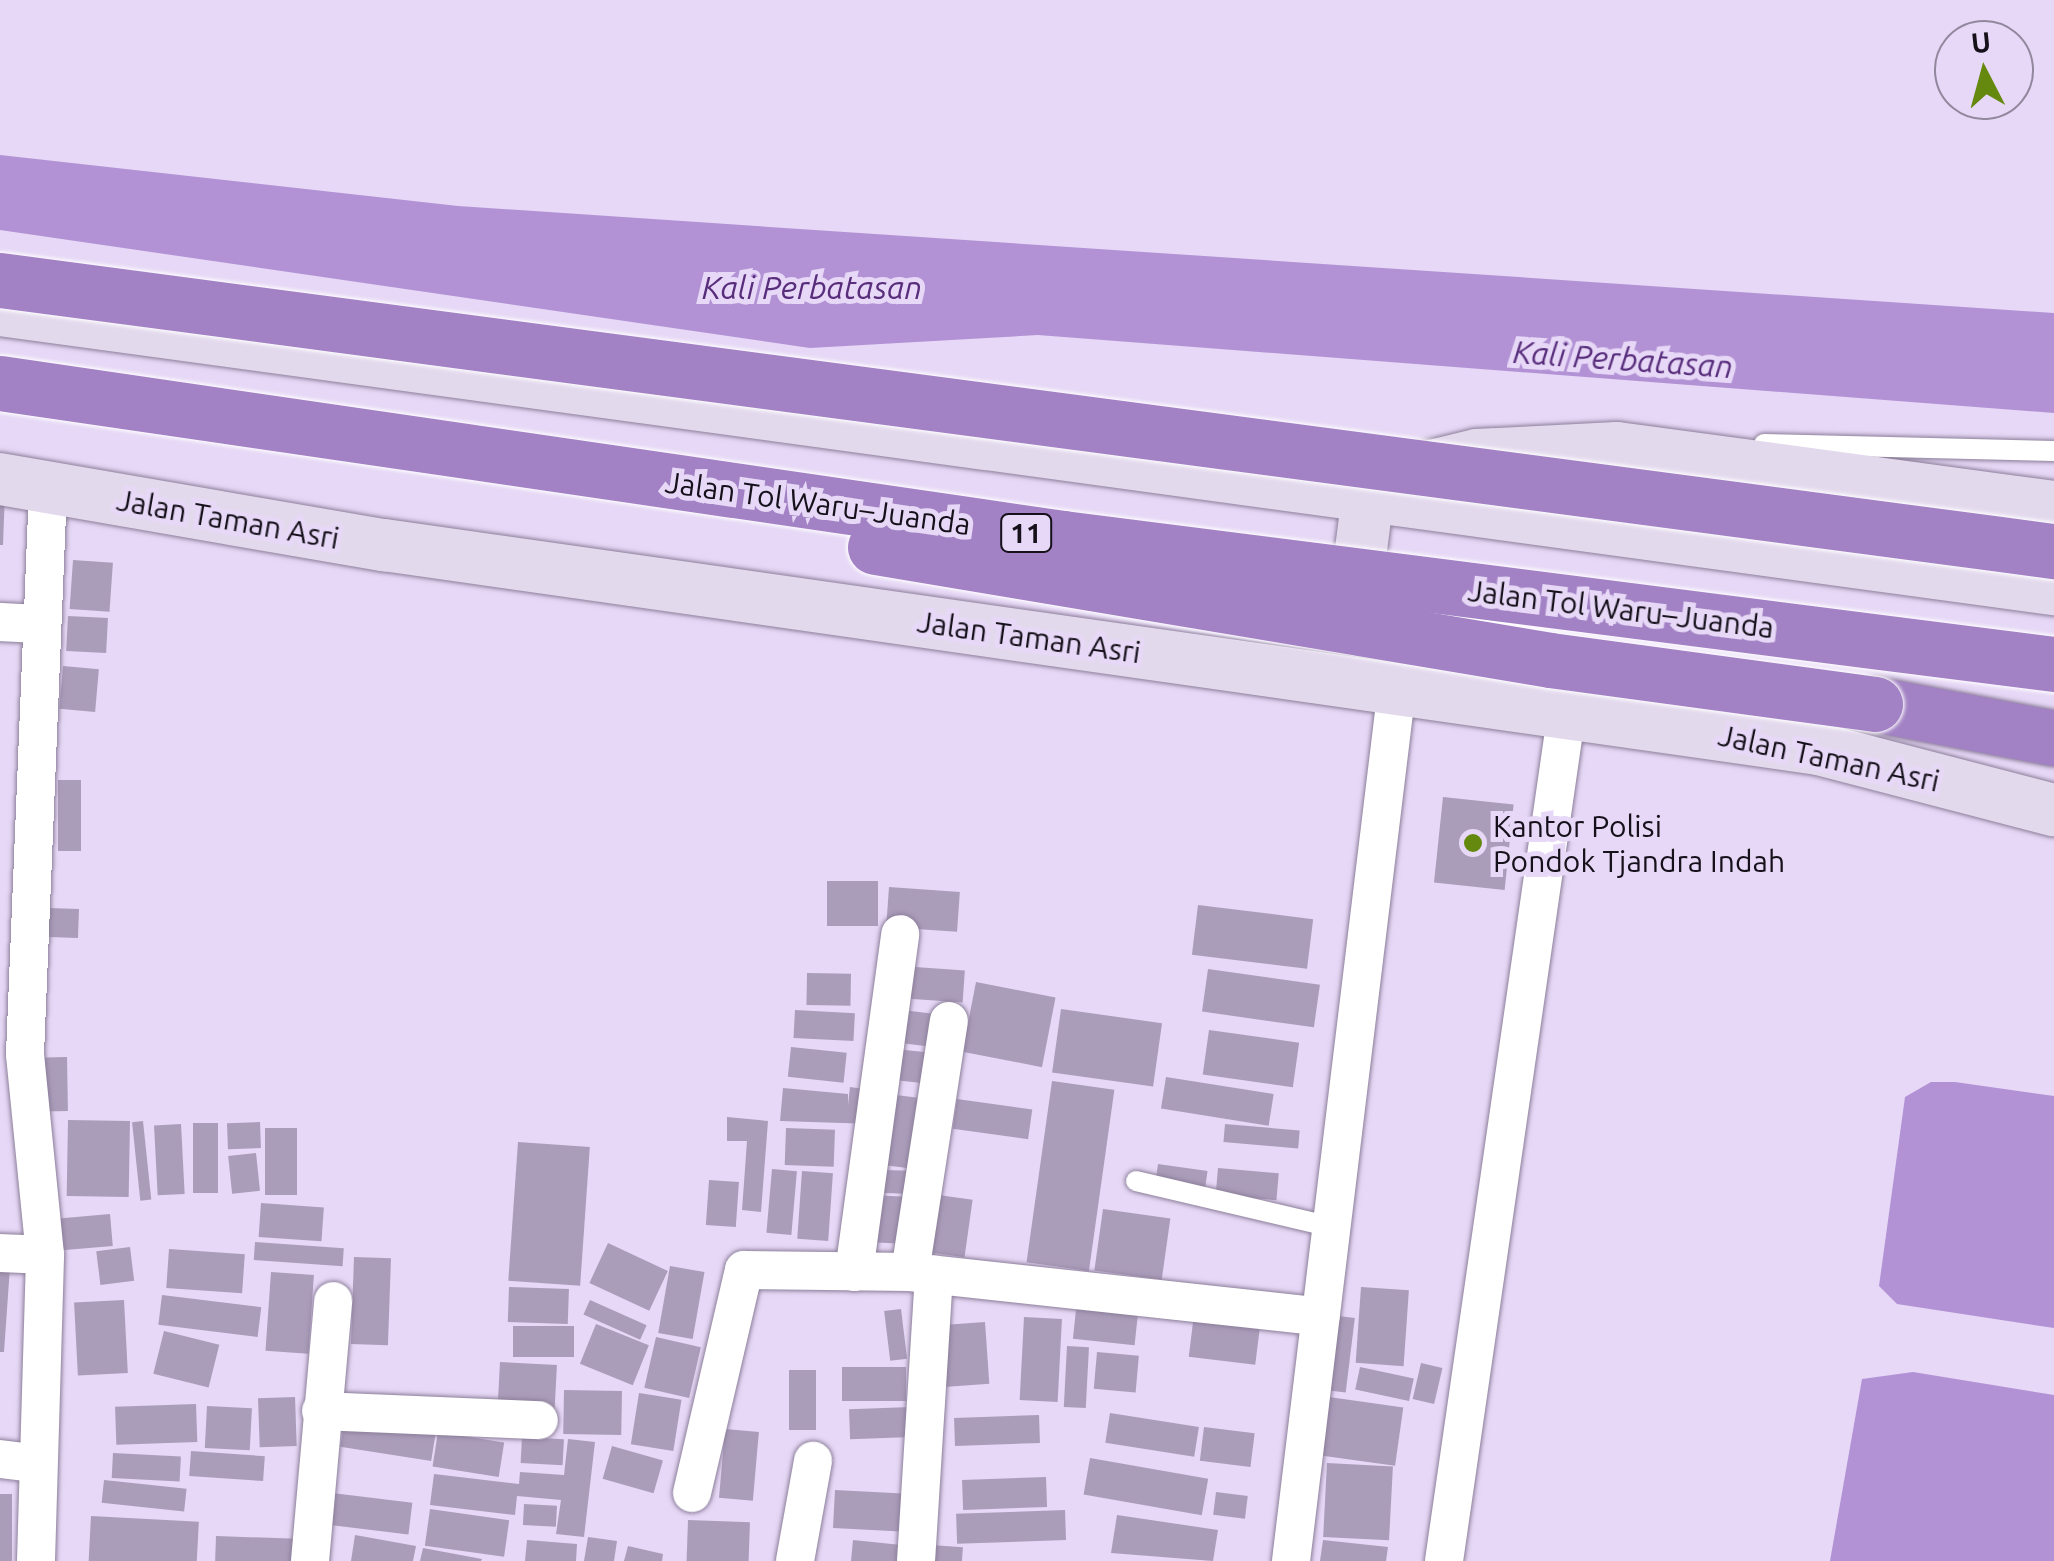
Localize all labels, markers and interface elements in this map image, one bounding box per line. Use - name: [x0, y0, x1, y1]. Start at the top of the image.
- north arrow: [1934, 20, 2034, 120]
- text: U: [1970, 25, 1992, 58]
- water label: Kali Perbatasan: [702, 268, 922, 306]
- water label: Kali Perbatasan: [1512, 332, 1734, 386]
- street label: Jalan Tol Waru–Juanda: [663, 464, 973, 542]
- street label: Jalan Taman Asri: [114, 482, 342, 556]
- road number: 11: [998, 510, 1054, 556]
- street label: Jalan Tol Waru–Juanda: [1466, 572, 1776, 646]
- street label: Jalan Taman Asri: [915, 603, 1143, 671]
- street label: Jalan Taman Asri: [1715, 717, 1943, 799]
- place label: Kantor Polisi Pondok Tjandra Indah: [1493, 808, 1785, 878]
- marker: Kantor Polisi Pondok Tjandra Indah: [1462, 832, 1484, 854]

